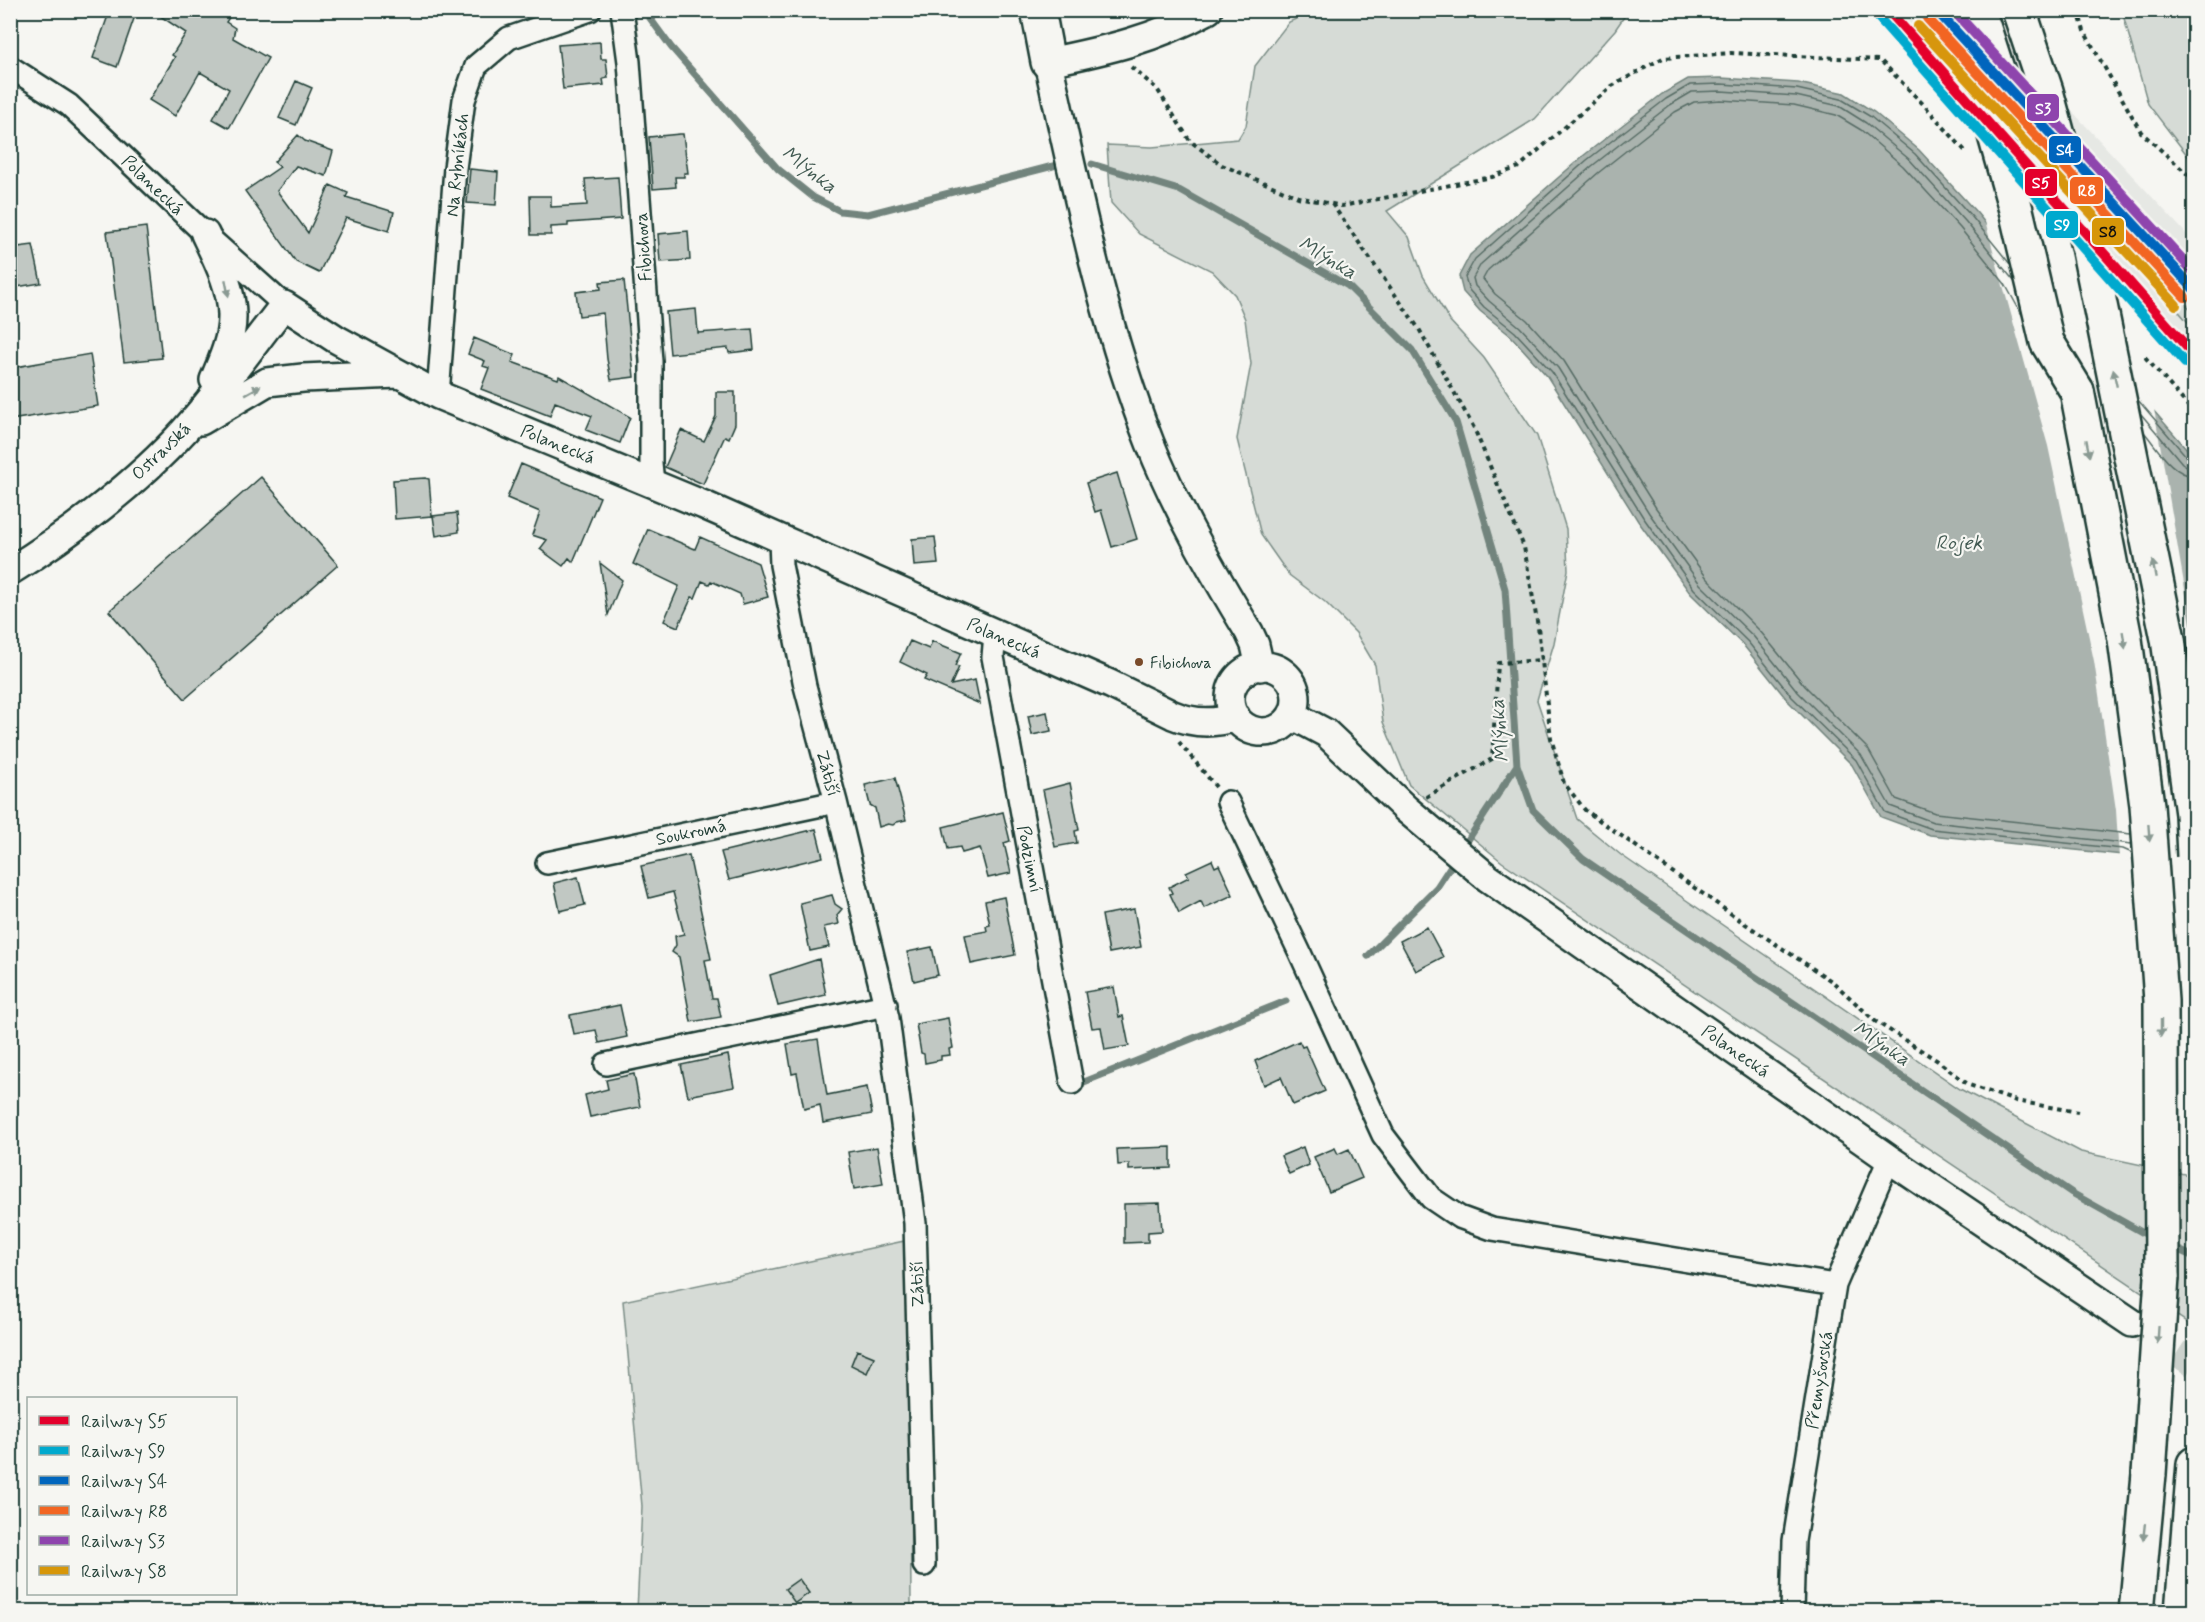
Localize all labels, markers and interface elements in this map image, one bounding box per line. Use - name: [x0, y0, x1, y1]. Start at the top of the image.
- line badge: S3: [2026, 93, 2060, 122]
- text: S3: [2035, 99, 2052, 120]
- street label: Na Rybníkách: [441, 112, 475, 218]
- line badge: S4: [2048, 135, 2082, 164]
- water label: Mlýnka: [776, 140, 842, 200]
- text: S4: [2056, 140, 2075, 161]
- street label: Polanecká: [116, 150, 189, 221]
- line badge: S5: [2024, 168, 2058, 197]
- text: S5: [2032, 173, 2051, 194]
- line badge: R8: [2069, 176, 2104, 205]
- text: R8: [2078, 181, 2096, 202]
- line badge: S9: [2045, 210, 2079, 239]
- street label: Fibichova: [630, 212, 658, 282]
- text: S9: [2054, 215, 2070, 236]
- line badge: S8: [2091, 217, 2125, 246]
- text: S8: [2099, 222, 2117, 243]
- water label: Mlýnka: [1293, 230, 1361, 286]
- one-way arrow: [223, 279, 232, 298]
- one-way arrow: [2110, 368, 2119, 387]
- one-way arrow: [245, 385, 262, 395]
- street label: Ostravská: [127, 417, 197, 486]
- street label: Polanecká: [517, 419, 598, 471]
- one-way arrow: [2084, 439, 2093, 458]
- water label: Rojek: [1936, 530, 1983, 557]
- one-way arrow: [2149, 559, 2158, 578]
- street label: Polanecká: [963, 613, 1044, 665]
- one-way arrow: [2120, 630, 2129, 649]
- place label: Fibichova: [1150, 653, 1212, 674]
- marker: Fibichova: [1133, 656, 1145, 668]
- water label: Mlýnka: [1484, 698, 1517, 764]
- street label: Zátiší: [809, 748, 845, 799]
- street label: Soukromá: [654, 814, 729, 852]
- street label: Podzimní: [1011, 823, 1047, 895]
- one-way arrow: [2144, 824, 2153, 843]
- water label: Mlýnka: [1847, 1015, 1915, 1073]
- one-way arrow: [2156, 1018, 2166, 1037]
- street label: Polanecká: [1697, 1020, 1774, 1084]
- street label: Zátiší: [906, 1260, 930, 1308]
- one-way arrow: [2153, 1326, 2163, 1345]
- street label: Přemyšovská: [1800, 1329, 1840, 1431]
- legend: [27, 1397, 237, 1595]
- text: Railway S5: [81, 1410, 168, 1434]
- text: Railway S9: [81, 1440, 166, 1464]
- text: Railway S4: [81, 1470, 167, 1494]
- text: Railway R8: [81, 1500, 168, 1524]
- one-way arrow: [2139, 1523, 2149, 1542]
- text: Railway S3: [81, 1530, 165, 1554]
- text: Railway S8: [81, 1560, 167, 1584]

